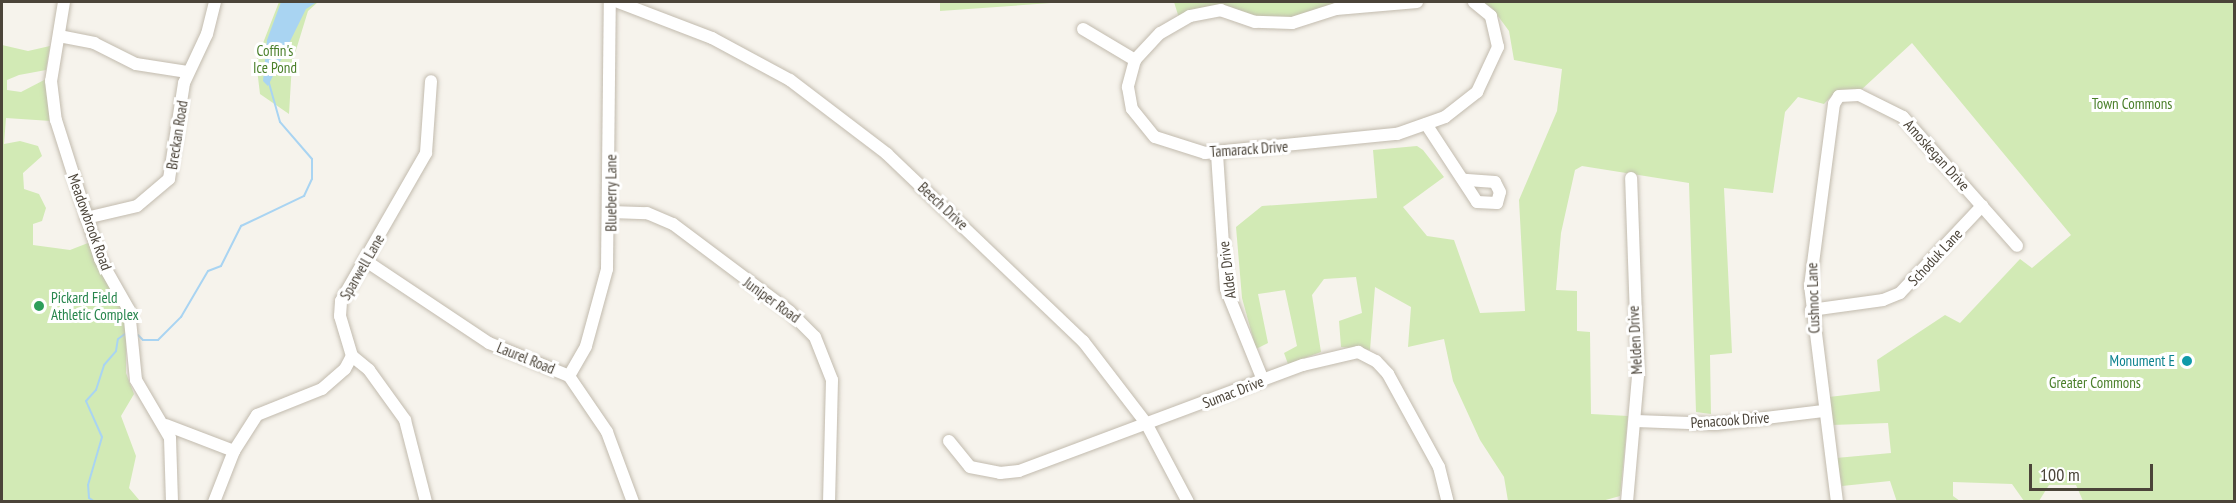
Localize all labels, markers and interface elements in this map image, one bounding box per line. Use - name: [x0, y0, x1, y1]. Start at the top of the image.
- park label: Coffin's Ice Pond: [253, 41, 297, 76]
- park label: Town Commons: [2092, 95, 2172, 113]
- street label: Breckan Road: [163, 99, 191, 171]
- street label: Amoskegan Drive: [1900, 116, 1974, 194]
- street label: Tamarack Drive: [1209, 137, 1289, 161]
- street label: Blueberry Lane: [602, 154, 620, 232]
- street label: Meadowbrook Road: [64, 171, 116, 273]
- street label: Beech Drive: [914, 178, 972, 234]
- street label: Schoduk Lane: [1904, 225, 1966, 289]
- street label: Sparwell Lane: [336, 231, 388, 303]
- street label: Alder Drive: [1215, 240, 1239, 300]
- street label: Cushnoc Lane: [1803, 262, 1823, 334]
- street label: Juniper Road: [740, 273, 804, 327]
- place label: Pickard Field Athletic Complex: [51, 288, 139, 323]
- marker: Pickard Field Athletic Complex: [32, 299, 46, 313]
- street label: Melden Drive: [1624, 305, 1646, 375]
- street label: Laurel Road: [494, 338, 558, 378]
- place label: Monument E: [2110, 352, 2175, 370]
- marker: Monument E: [2180, 354, 2194, 368]
- street label: Sumac Drive: [1200, 372, 1266, 412]
- park label: Greater Commons: [2049, 374, 2141, 392]
- street label: Penacook Drive: [1690, 408, 1770, 432]
- scale bar: [2032, 452, 2156, 490]
- text: 100 m: [2040, 463, 2080, 486]

